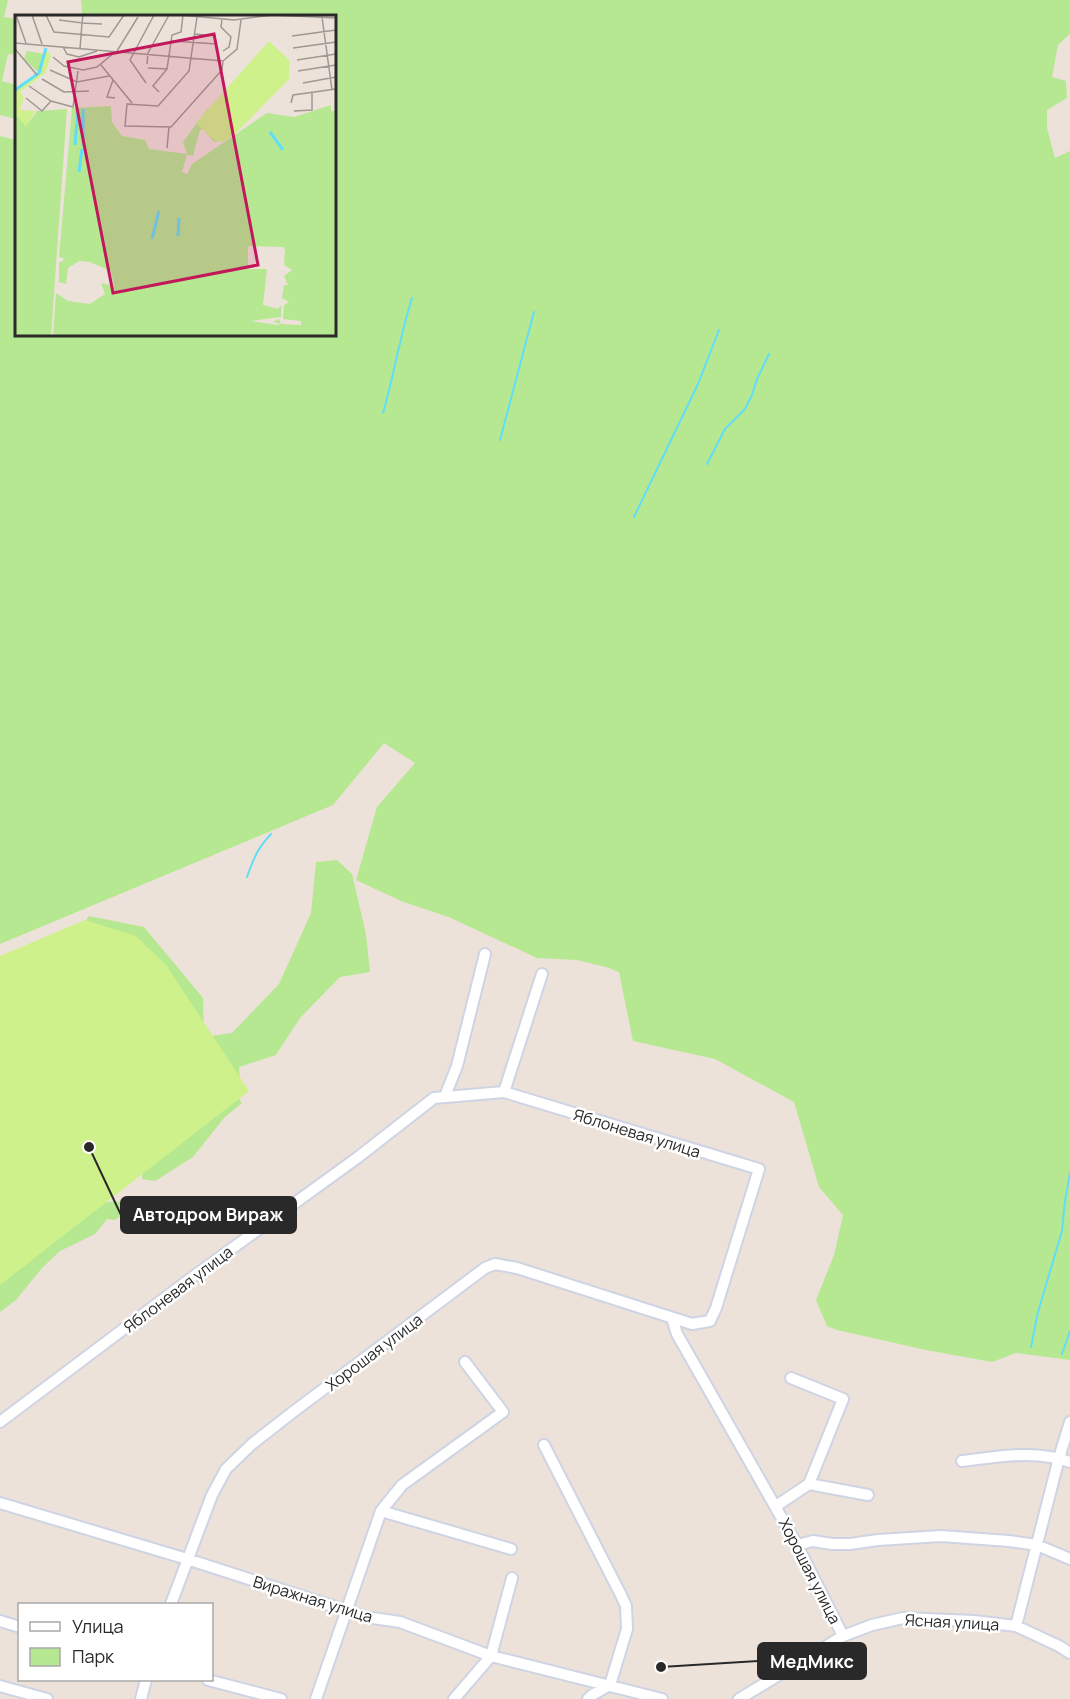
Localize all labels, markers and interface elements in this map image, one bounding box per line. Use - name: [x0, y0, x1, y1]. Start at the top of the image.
- inset map: [15, 15, 336, 336]
- street label: Яблоневая улица: [571, 1103, 703, 1163]
- callout: Автодром Вираж: [121, 1197, 296, 1233]
- text: Автодром Вираж: [133, 1202, 283, 1226]
- street label: Яблоневая улица: [119, 1241, 237, 1337]
- street label: Хорошая улица: [321, 1308, 427, 1396]
- street label: Хорошая улица: [774, 1514, 846, 1628]
- street label: Виражная улица: [250, 1570, 376, 1628]
- legend: [18, 1603, 213, 1681]
- street label: Ясная улица: [904, 1609, 1000, 1635]
- text: Улица: [72, 1614, 124, 1638]
- callout: МедМикс: [758, 1643, 866, 1679]
- text: Парк: [72, 1644, 115, 1668]
- text: МедМикс: [770, 1649, 854, 1673]

